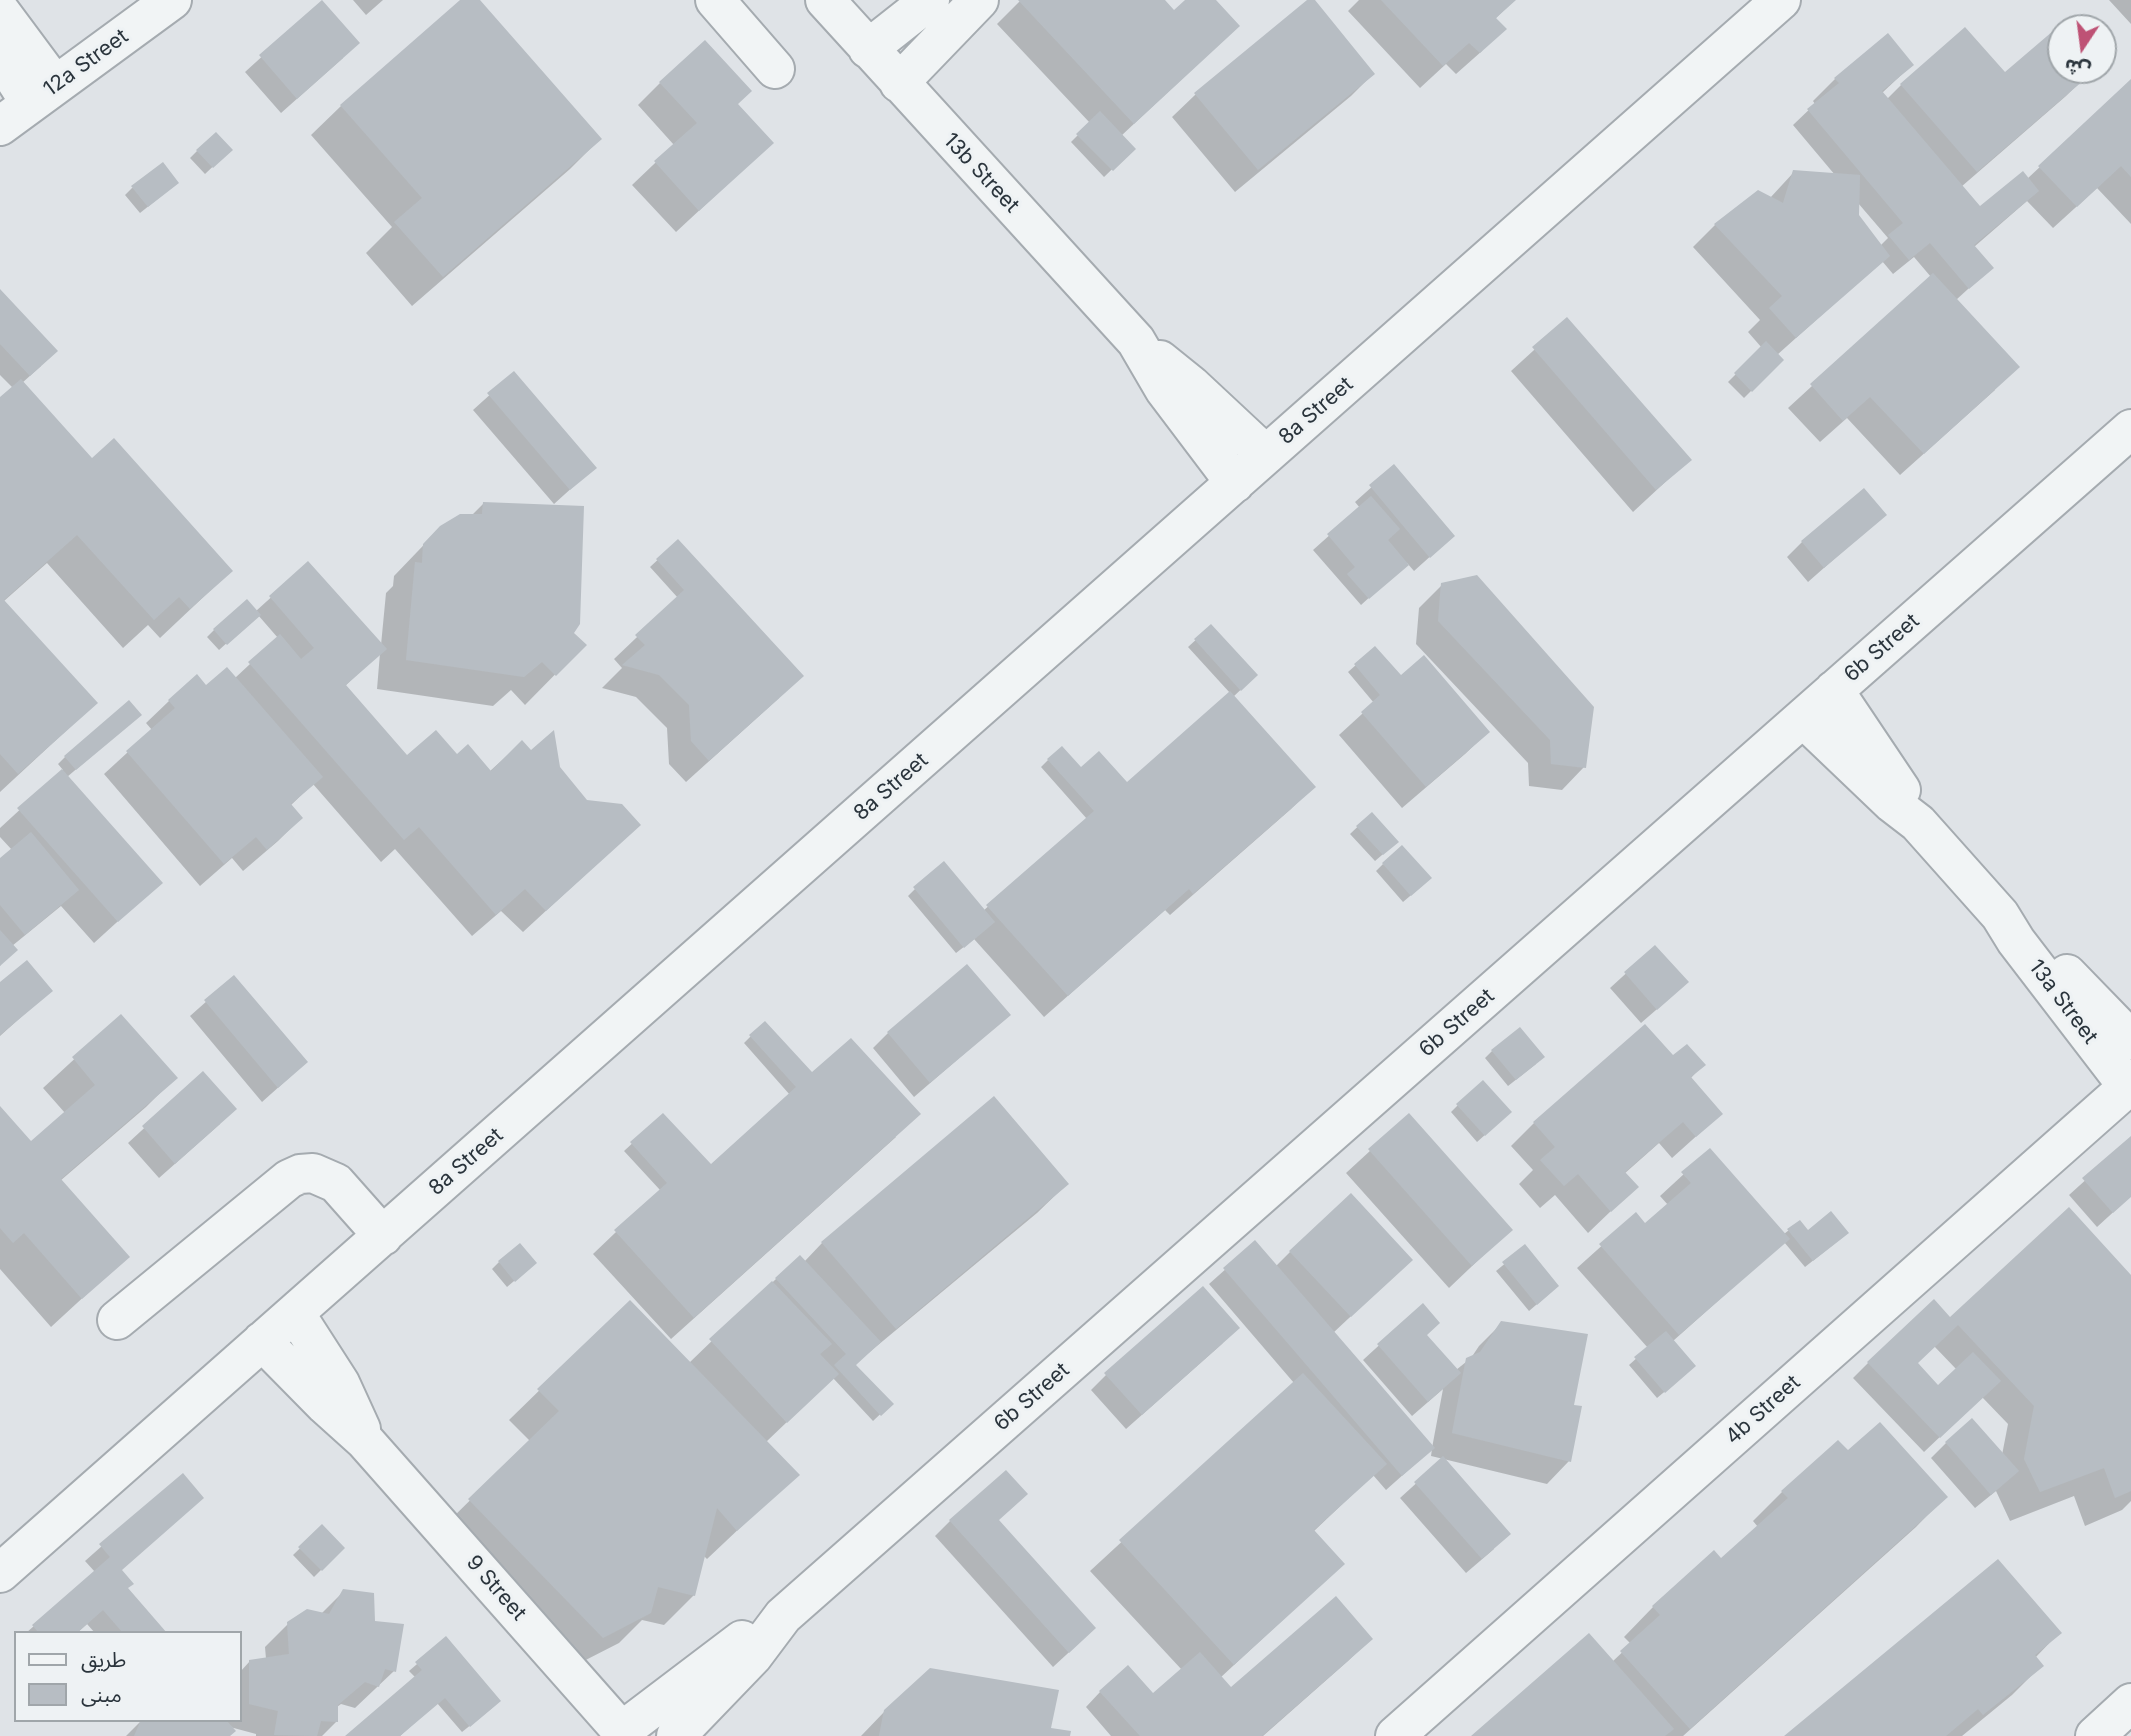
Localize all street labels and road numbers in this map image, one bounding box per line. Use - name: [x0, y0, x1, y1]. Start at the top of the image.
- street label: 12a Street: [39, 24, 133, 102]
- street label: 13b Street: [938, 128, 1024, 218]
- street label: 8a Street: [1274, 372, 1358, 450]
- street label: 6b Street: [1839, 609, 1925, 687]
- street label: 8a Street: [849, 748, 933, 826]
- street label: 13a Street: [2023, 955, 2103, 1049]
- street label: 6b Street: [1414, 984, 1500, 1062]
- street label: 8a Street: [424, 1123, 508, 1201]
- street label: 6b Street: [989, 1358, 1075, 1436]
- street label: 4b Street: [1721, 1370, 1805, 1450]
- street label: 9 Street: [461, 1550, 531, 1626]

